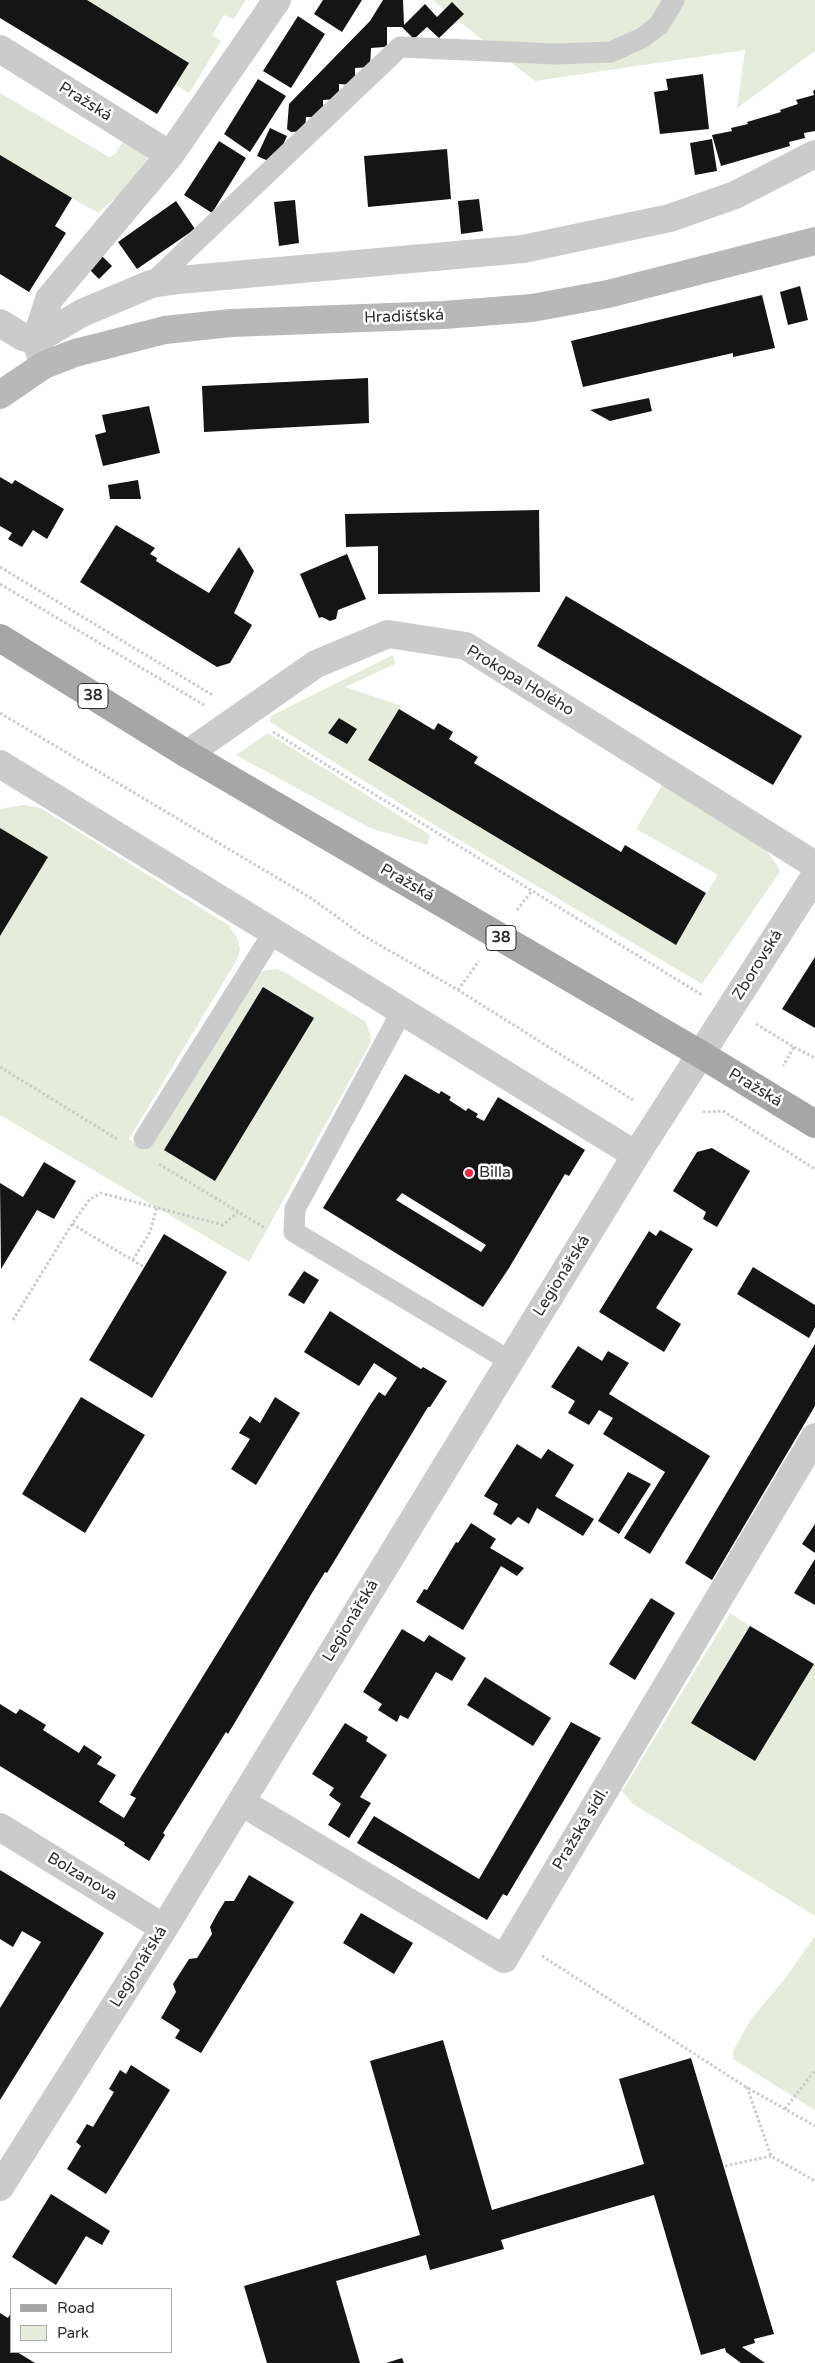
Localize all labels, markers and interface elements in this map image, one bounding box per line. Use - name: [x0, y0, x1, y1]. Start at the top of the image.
- street label: Pražská: [55, 78, 115, 126]
- street label: Hradišťská: [364, 306, 444, 328]
- street label: Prokopa Holého: [463, 641, 577, 721]
- road number: 38: [78, 684, 108, 708]
- street label: Pražská: [377, 860, 437, 906]
- road number: 38: [486, 926, 516, 950]
- street label: Zborovská: [729, 926, 787, 1004]
- street label: Pražská: [725, 1065, 785, 1111]
- place label: Billa: [479, 1163, 511, 1183]
- marker: Billa: [463, 1167, 475, 1179]
- street label: Legionářská: [529, 1232, 595, 1320]
- street label: Legionářská: [319, 1577, 383, 1665]
- street label: Pražská sídl.: [549, 1784, 613, 1874]
- street label: Bolzanova: [43, 1849, 121, 1905]
- street label: Legionářská: [106, 1923, 172, 2011]
- legend: [10, 2288, 172, 2353]
- text: Road: [57, 2299, 95, 2317]
- text: Park: [57, 2324, 89, 2342]

